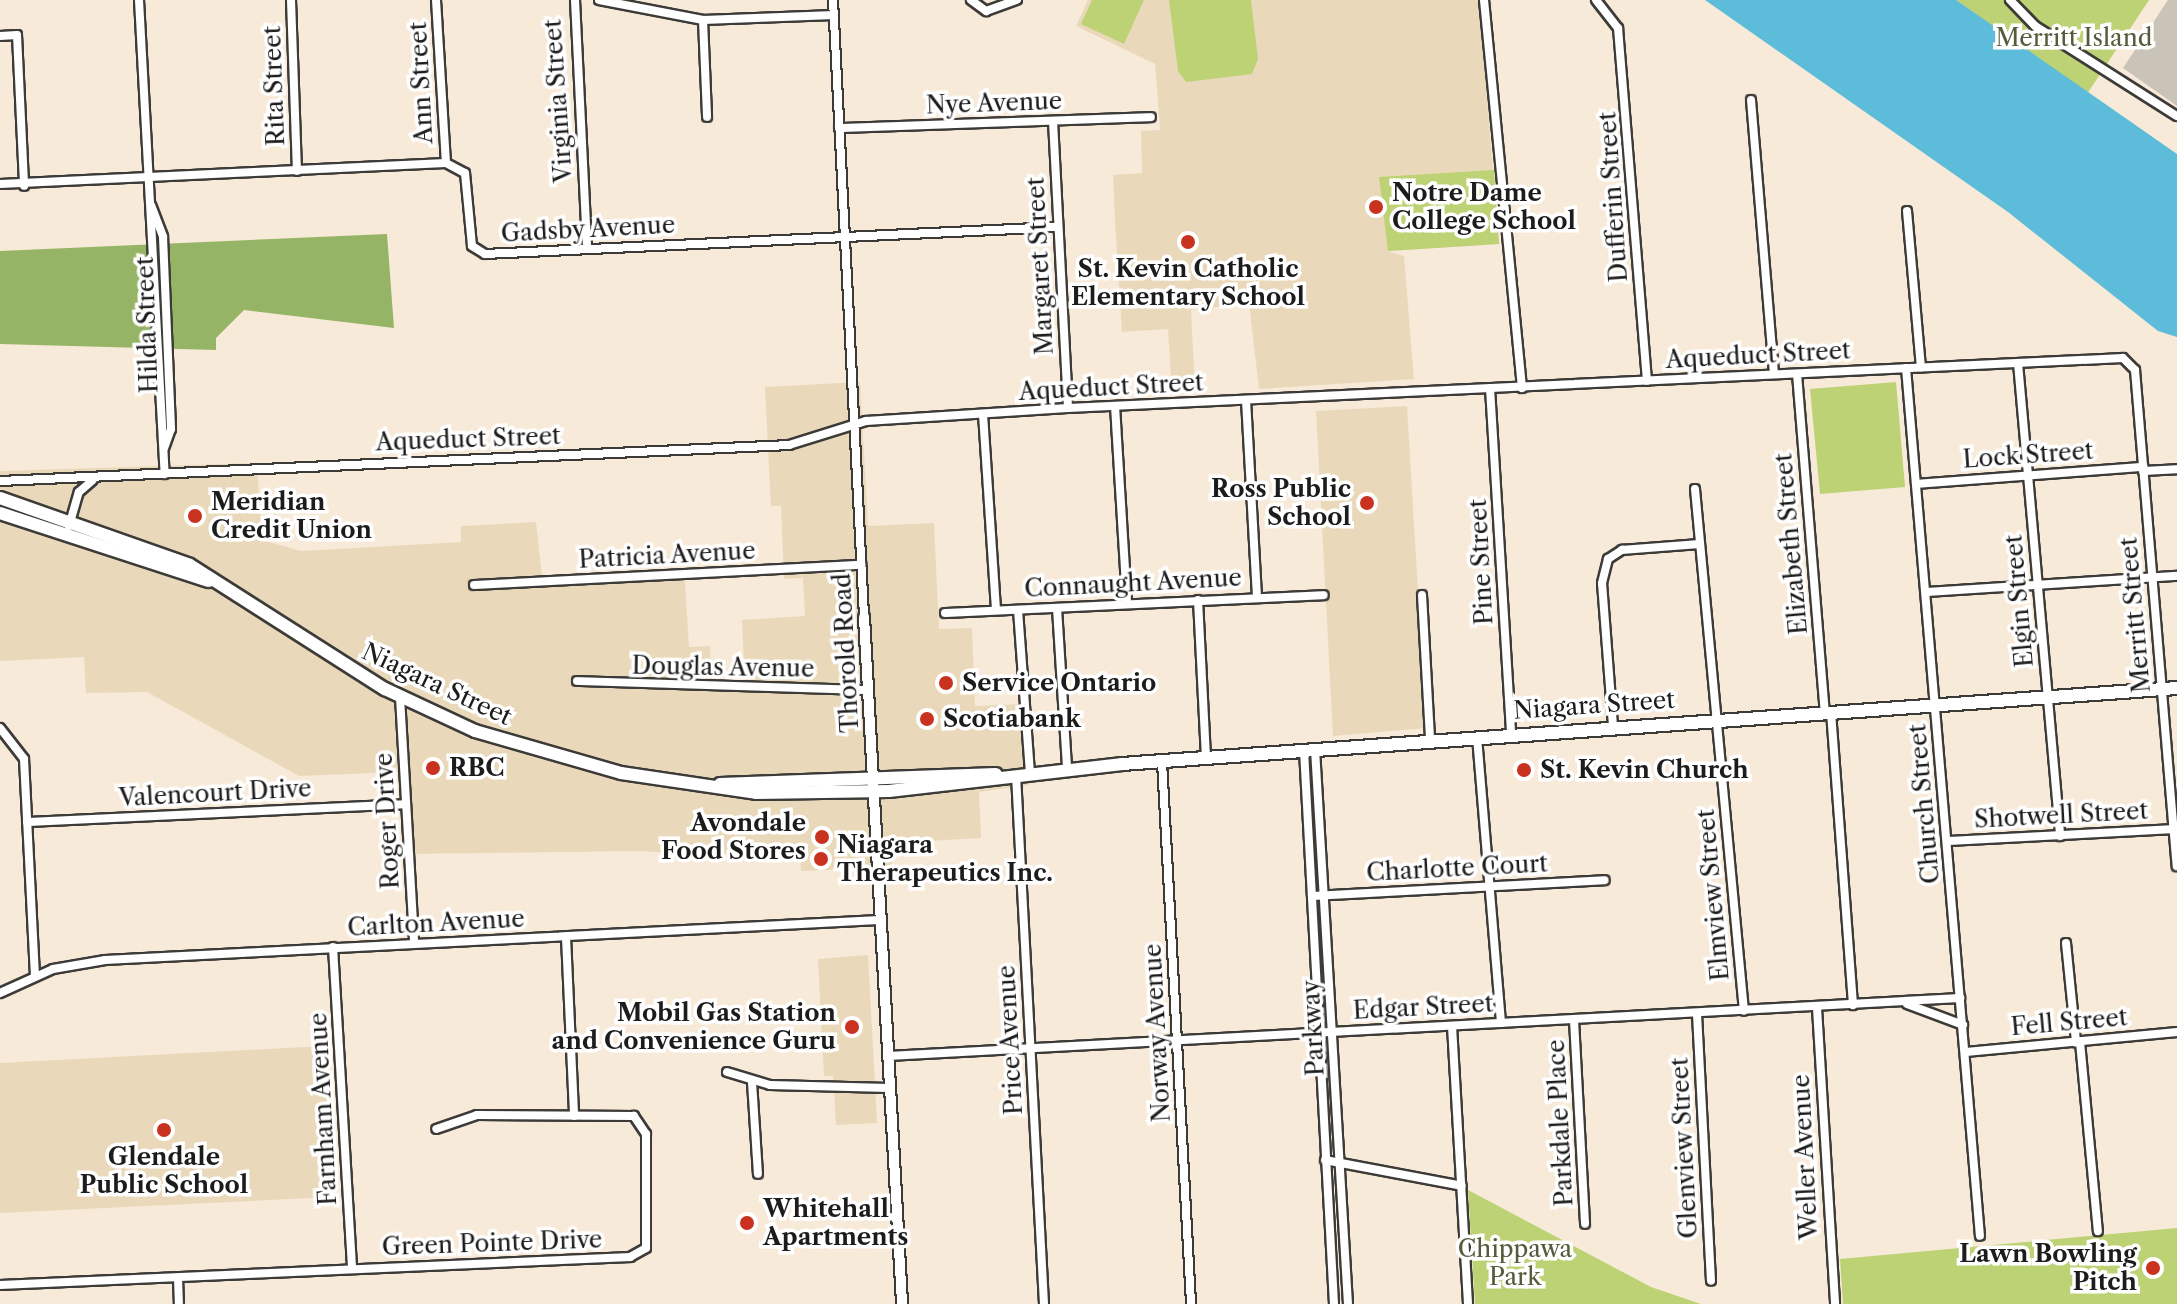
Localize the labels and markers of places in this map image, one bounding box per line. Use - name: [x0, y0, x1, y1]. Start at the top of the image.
- place label: Notre Dame College School: [1392, 179, 1576, 235]
- marker: Notre Dame College School: [1367, 198, 1385, 216]
- marker: St. Kevin Catholic Elementary School: [1179, 233, 1197, 251]
- place label: St. Kevin Catholic Elementary School: [1071, 255, 1305, 311]
- place label: Ross Public School: [1211, 475, 1351, 531]
- place label: Meridian Credit Union: [211, 488, 372, 544]
- marker: Ross Public School: [1358, 494, 1376, 512]
- marker: Meridian Credit Union: [186, 507, 204, 525]
- place label: Service Ontario: [962, 669, 1156, 697]
- marker: Service Ontario: [937, 674, 955, 692]
- place label: Scotiabank: [943, 705, 1081, 733]
- marker: Scotiabank: [918, 710, 936, 728]
- place label: RBC: [449, 754, 505, 782]
- place label: St. Kevin Church: [1540, 756, 1749, 784]
- marker: RBC: [424, 759, 442, 777]
- marker: St. Kevin Church: [1515, 761, 1533, 779]
- place label: Avondale Food Stores: [661, 809, 806, 865]
- marker: Avondale Food Stores: [813, 828, 831, 846]
- place label: Niagara Therapeutics Inc.: [837, 831, 1053, 887]
- marker: Niagara Therapeutics Inc.: [812, 850, 830, 868]
- place label: Mobil Gas Station and Convenience Guru: [552, 999, 836, 1055]
- marker: Mobil Gas Station and Convenience Guru: [843, 1018, 861, 1036]
- marker: Glendale Public School: [155, 1121, 173, 1139]
- place label: Glendale Public School: [80, 1143, 248, 1199]
- place label: Whitehall Apartments: [763, 1195, 908, 1251]
- marker: Whitehall Apartments: [738, 1214, 756, 1232]
- place label: Lawn Bowling Pitch: [1959, 1240, 2137, 1296]
- marker: Lawn Bowling Pitch: [2144, 1259, 2162, 1277]

